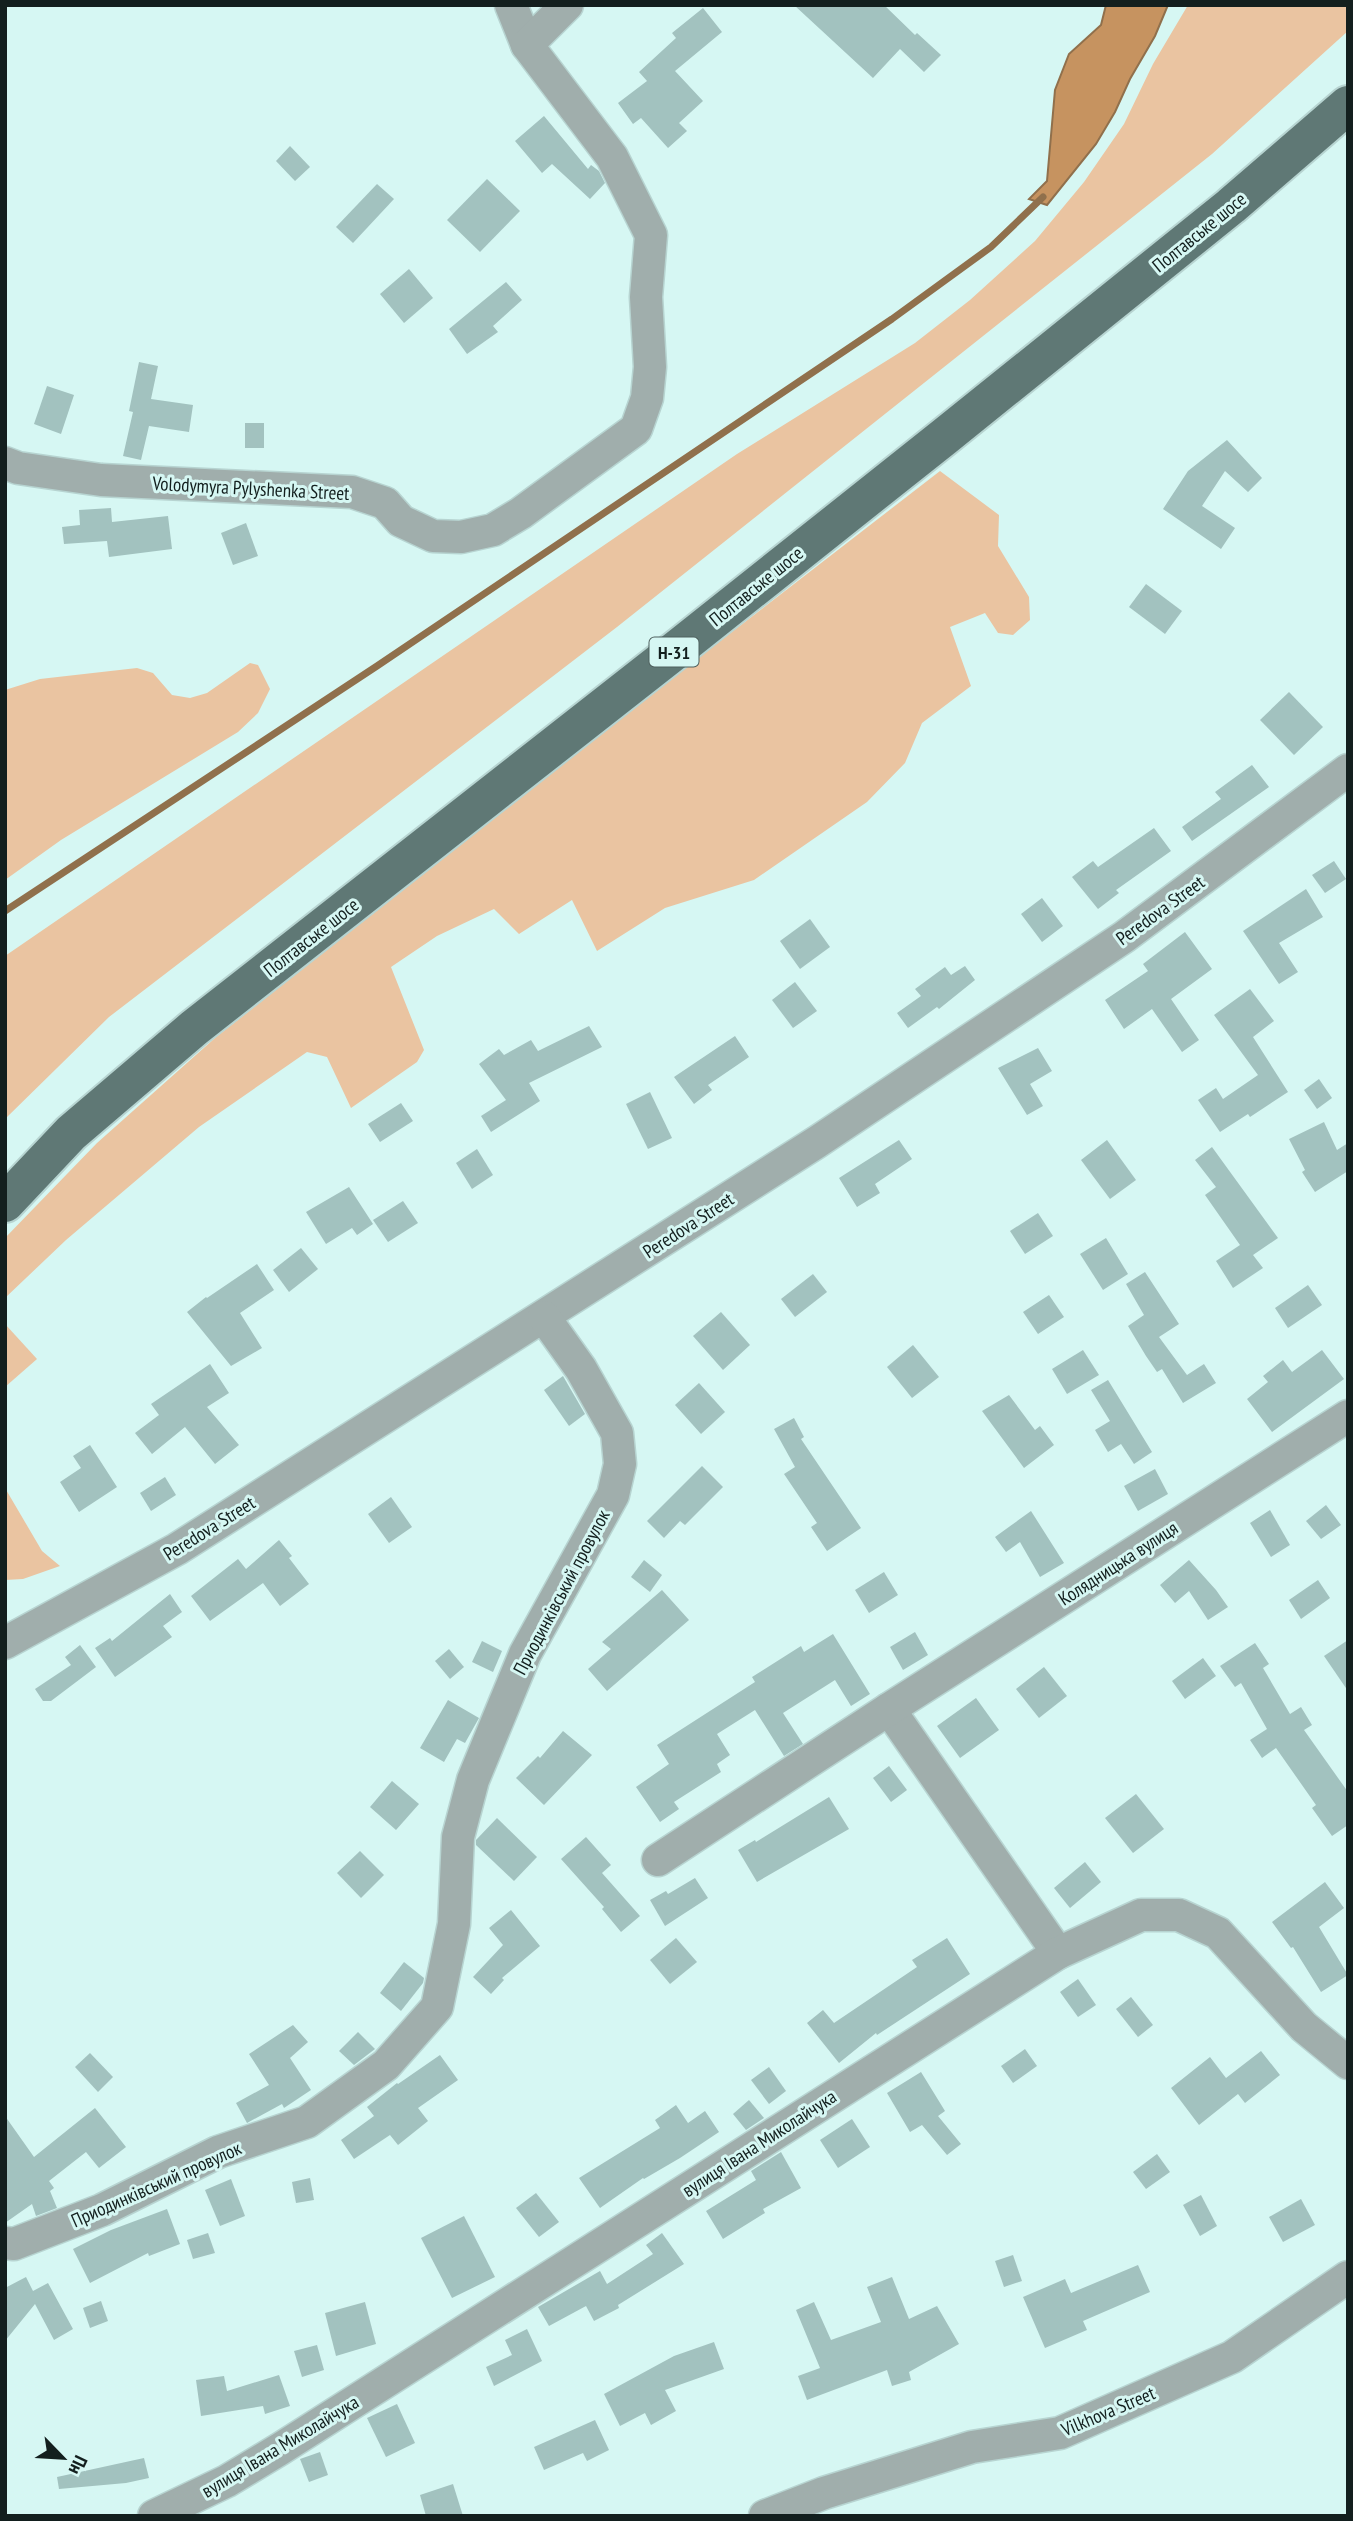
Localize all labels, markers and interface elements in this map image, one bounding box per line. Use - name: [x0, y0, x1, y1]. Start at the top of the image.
- street label: Полтавське шосе: [1147, 187, 1251, 277]
- street label: Volodymyra Pylyshenka Street: [151, 471, 351, 505]
- street label: Полтавське шосе: [704, 541, 808, 631]
- road number: Н-31: [650, 638, 698, 666]
- street label: Peredova Street: [1111, 869, 1210, 950]
- street label: Полтавське шосе: [259, 892, 363, 982]
- street label: Peredova Street: [638, 1186, 739, 1263]
- street label: Peredova Street: [159, 1490, 260, 1566]
- street label: Приодинківський провулок: [507, 1505, 615, 1679]
- street label: Колядницька вулиця: [1054, 1515, 1182, 1611]
- street label: вулиця Івана Миколайчука: [677, 2084, 841, 2202]
- street label: Приодинківський провулок: [67, 2135, 245, 2232]
- street label: Vilkhova Street: [1057, 2380, 1159, 2442]
- street label: вулиця Івана Миколайчука: [197, 2390, 363, 2502]
- north arrow: [28, 2423, 98, 2493]
- text: Пн: [64, 2452, 93, 2479]

